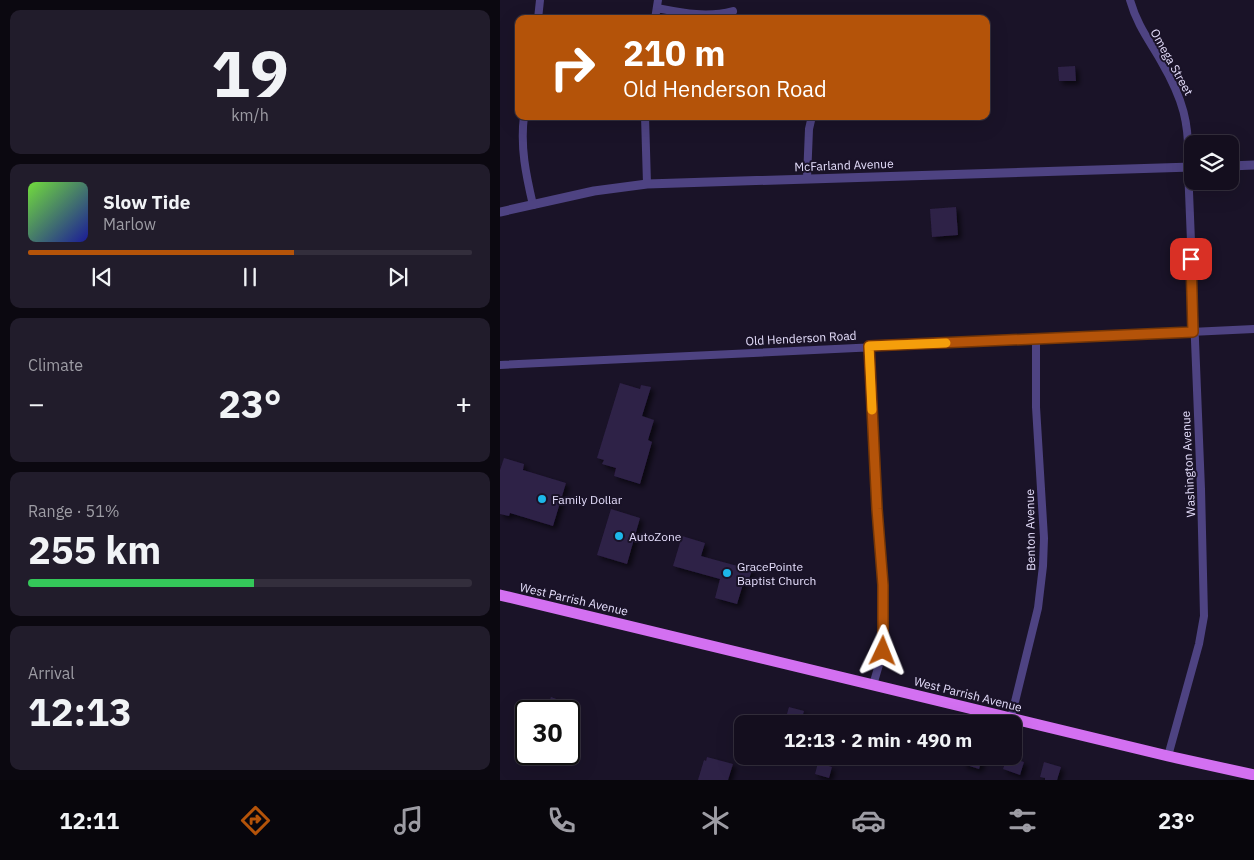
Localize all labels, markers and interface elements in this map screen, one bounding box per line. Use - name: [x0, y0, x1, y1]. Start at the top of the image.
- street label: Omega Street: [1147, 26, 1197, 98]
- text: 19: [211, 30, 289, 115]
- text: 210 m: [623, 30, 726, 76]
- icon: right: [540, 35, 605, 100]
- text: Old Henderson Road: [623, 74, 827, 103]
- text: km/h: [231, 105, 269, 125]
- map controls: [1184, 135, 1239, 190]
- button: layers: [1184, 135, 1239, 190]
- street label: McFarland Avenue: [794, 156, 894, 174]
- text: Slow Tide: [103, 190, 190, 214]
- text: Marlow: [103, 214, 156, 234]
- pin: [1170, 238, 1212, 280]
- icon: arrive: [1177, 245, 1205, 273]
- icon: previous: [88, 263, 116, 291]
- icon: pause: [236, 263, 264, 291]
- icon: next: [384, 263, 412, 291]
- street label: Old Henderson Road: [745, 328, 857, 348]
- text: Climate: [28, 355, 83, 375]
- text: 23°: [218, 379, 282, 428]
- text: −: [28, 385, 45, 422]
- text: +: [455, 385, 472, 422]
- street label: Washington Avenue: [1178, 410, 1198, 518]
- street label: Benton Avenue: [1022, 489, 1038, 571]
- place label: Family Dollar: [552, 492, 623, 507]
- marker: Family Dollar: [536, 493, 548, 505]
- text: Range · 51%: [28, 501, 120, 521]
- text: 255 km: [28, 525, 161, 574]
- place label: AutoZone: [629, 529, 682, 544]
- marker: AutoZone: [613, 530, 625, 542]
- place label: GracePointe Baptist Church: [737, 559, 816, 588]
- marker: GracePointe Baptist Church: [721, 567, 733, 579]
- street label: West Parrish Avenue: [518, 579, 630, 619]
- position arrow: [856, 624, 908, 676]
- text: Arrival: [28, 663, 75, 683]
- street label: West Parrish Avenue: [912, 673, 1024, 715]
- text: 12:13: [28, 687, 132, 736]
- speed limit sign: 30: [515, 700, 580, 765]
- text: 12:13 · 2 min · 490 m: [784, 728, 972, 752]
- icon: directions: [238, 803, 273, 838]
- icon: music: [391, 803, 426, 838]
- icon: phone: [544, 803, 579, 838]
- icon: climate: [698, 803, 733, 838]
- icon: car: [851, 803, 886, 838]
- icon: filters: [1005, 803, 1040, 838]
- text: 12:11: [59, 806, 119, 835]
- text: 23°: [1158, 806, 1195, 835]

